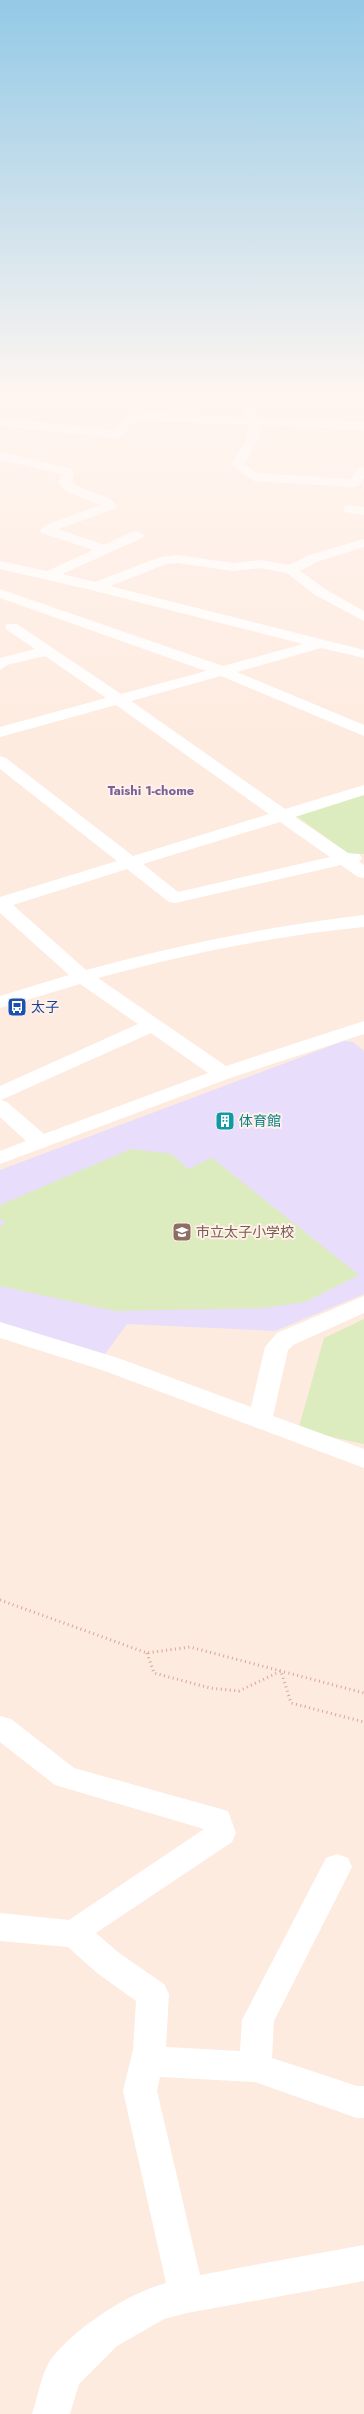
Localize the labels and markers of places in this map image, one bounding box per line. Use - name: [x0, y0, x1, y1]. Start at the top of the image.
- bus stop icon: 太子: [6, 996, 28, 1018]
- place label: 太子: [31, 997, 59, 1017]
- building icon: 体育館: [214, 1110, 236, 1132]
- place label: 体育館: [239, 1111, 281, 1131]
- school or university icon: 市立太子小学校: [171, 1221, 193, 1243]
- place label: 市立太子小学校: [196, 1222, 294, 1242]

